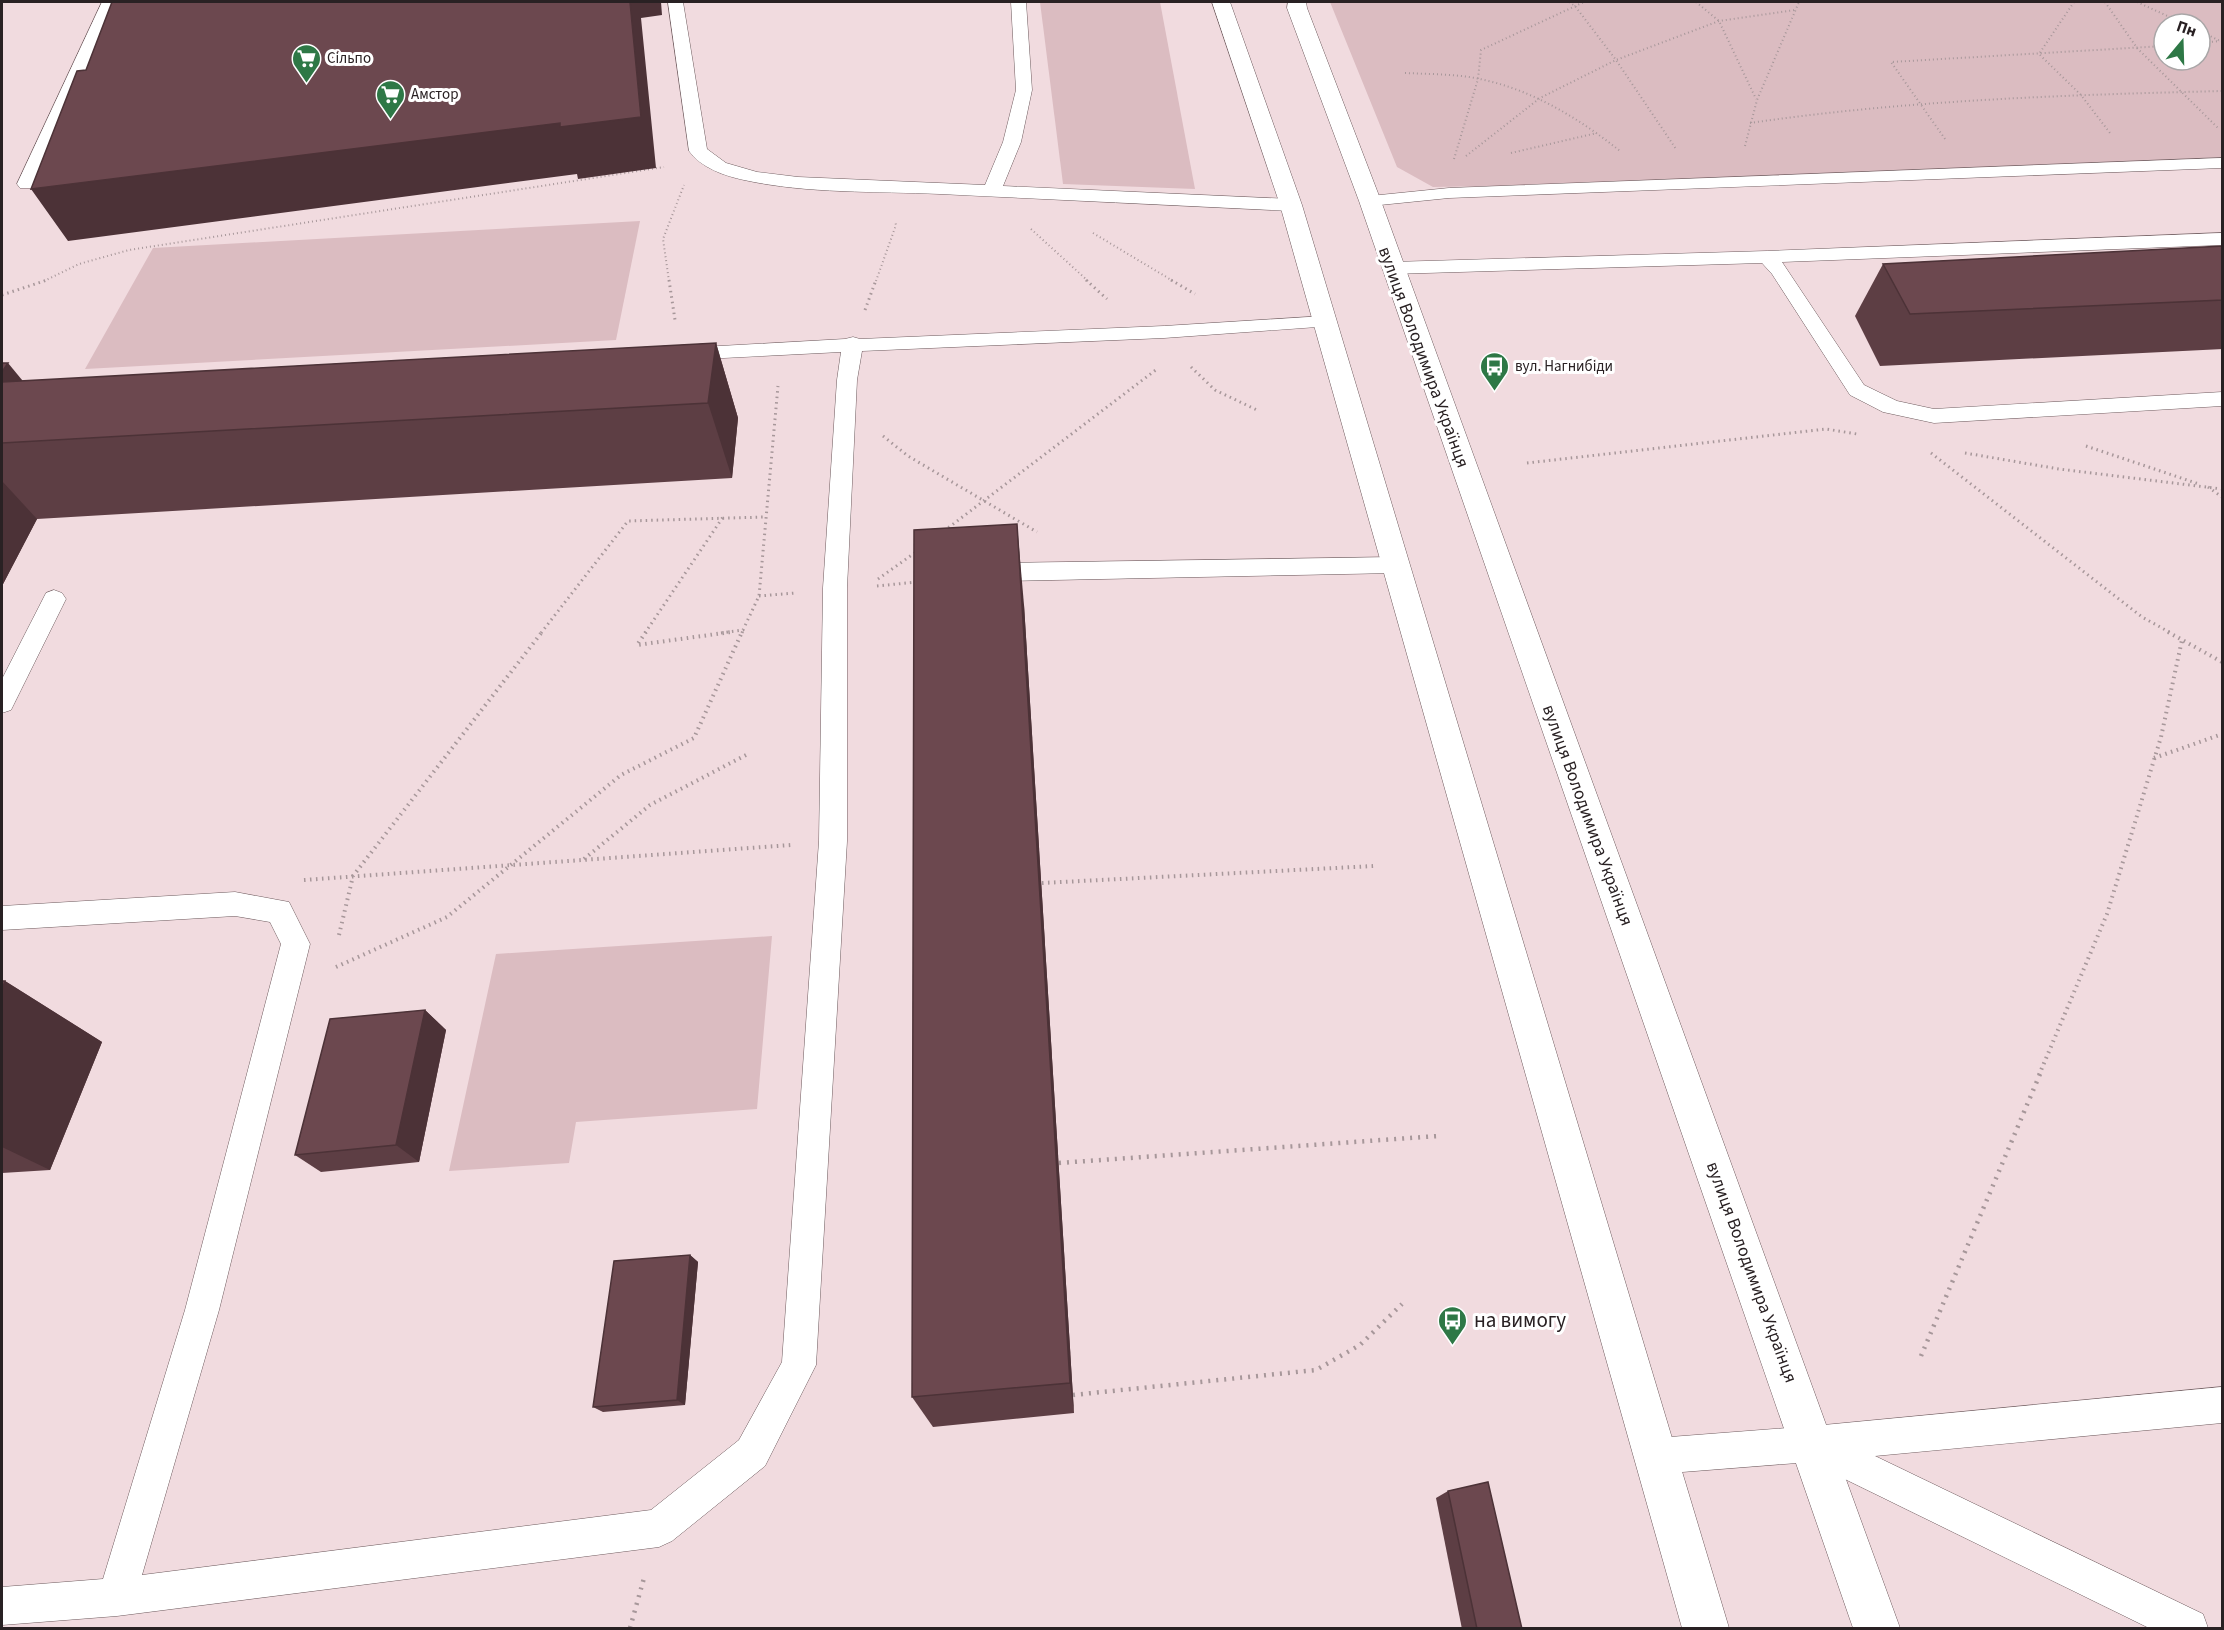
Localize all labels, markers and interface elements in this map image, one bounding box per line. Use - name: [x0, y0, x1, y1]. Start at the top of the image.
- north arrow: [2152, 12, 2212, 72]
- text: Пн: [2174, 15, 2200, 42]
- supermarket icon: Сільпо: [290, 42, 322, 84]
- place label: Сільпо: [327, 48, 371, 69]
- supermarket icon: Амстор: [374, 78, 406, 120]
- place label: Амстор: [411, 84, 459, 105]
- street label: вулиця Володимира Українця: [1372, 243, 1475, 471]
- bus stop icon: вул. Нагнибіди: [1478, 350, 1510, 392]
- place label: вул. Нагнибіди: [1515, 356, 1613, 377]
- street label: вулиця Володимира Українця: [1536, 701, 1639, 929]
- street label: вулиця Володимира Українця: [1700, 1158, 1803, 1386]
- bus stop icon: на вимогу: [1437, 1304, 1469, 1346]
- place label: на вимогу: [1474, 1305, 1566, 1335]

